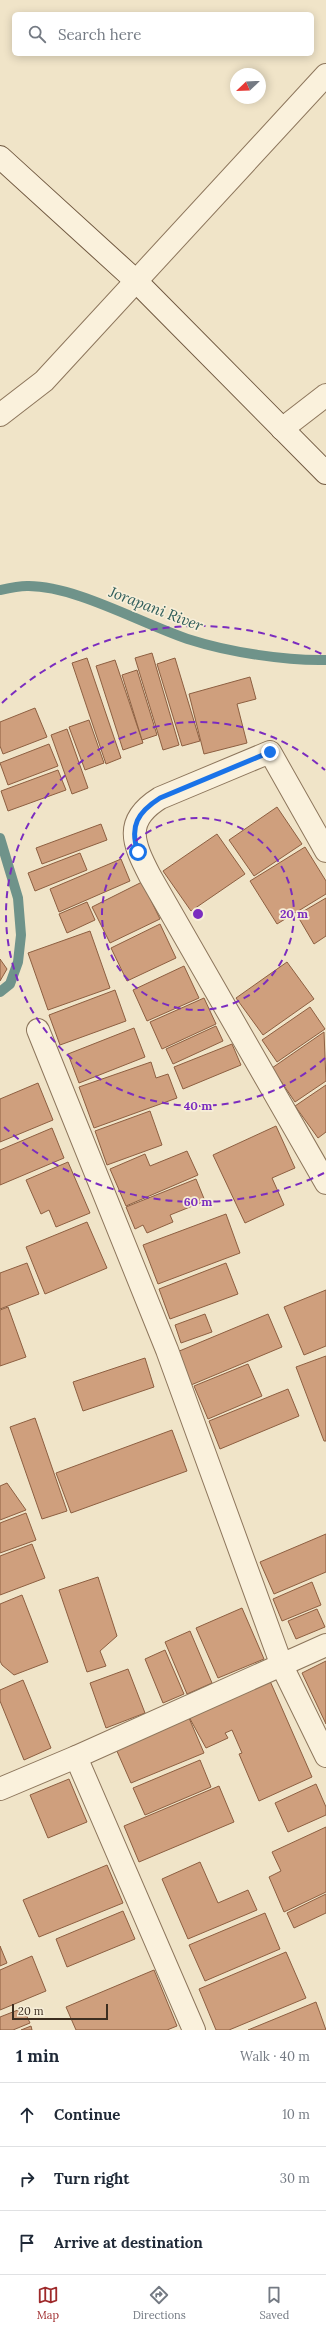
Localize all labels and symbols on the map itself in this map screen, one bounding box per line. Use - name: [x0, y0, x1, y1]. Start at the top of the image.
- north arrow: [230, 68, 266, 104]
- water label: Jorapani River: [106, 582, 206, 635]
- route end: [261, 743, 279, 761]
- route start: [129, 843, 147, 861]
- text: 20 m: [280, 906, 308, 921]
- centre of rings: [191, 907, 205, 921]
- text: 40 m: [184, 1098, 212, 1113]
- text: 60 m: [184, 1194, 212, 1209]
- scale bar: [12, 2002, 108, 2021]

